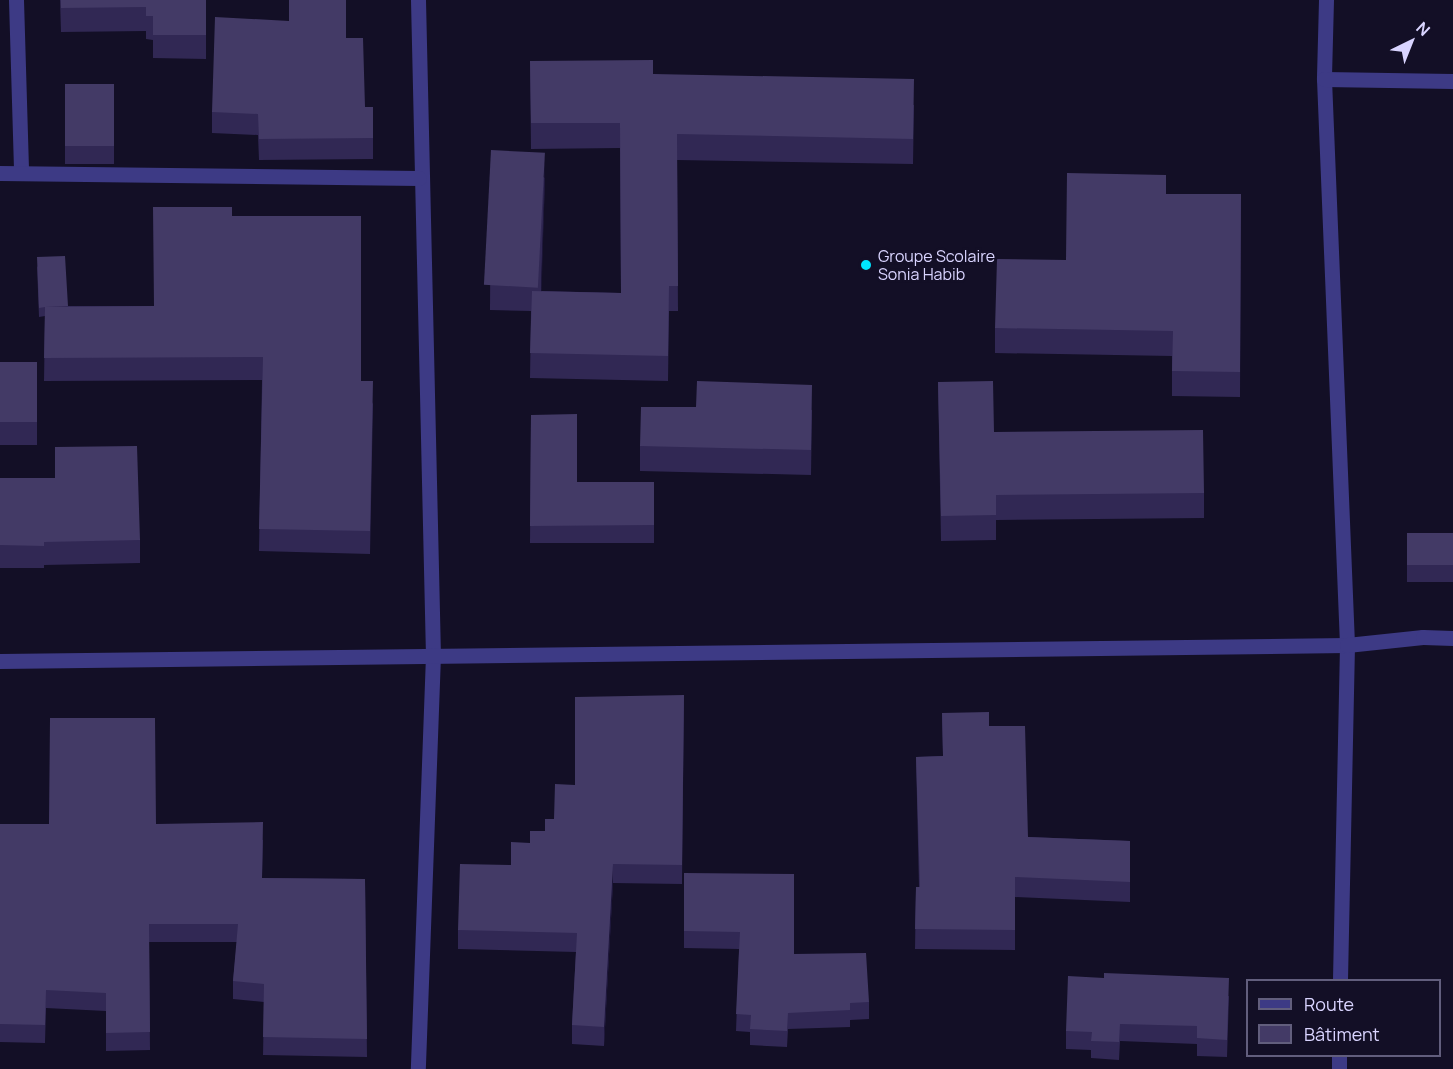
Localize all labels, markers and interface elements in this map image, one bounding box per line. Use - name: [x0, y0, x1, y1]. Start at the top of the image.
- north arrow: [1381, 12, 1441, 72]
- text: N: [1412, 17, 1435, 41]
- place label: Groupe Scolaire Sonia Habib: [878, 246, 995, 284]
- marker: Groupe Scolaire Sonia Habib: [859, 258, 873, 272]
- legend: [1246, 979, 1441, 1057]
- text: Route: [1304, 992, 1354, 1016]
- text: Bâtiment: [1304, 1022, 1380, 1046]

